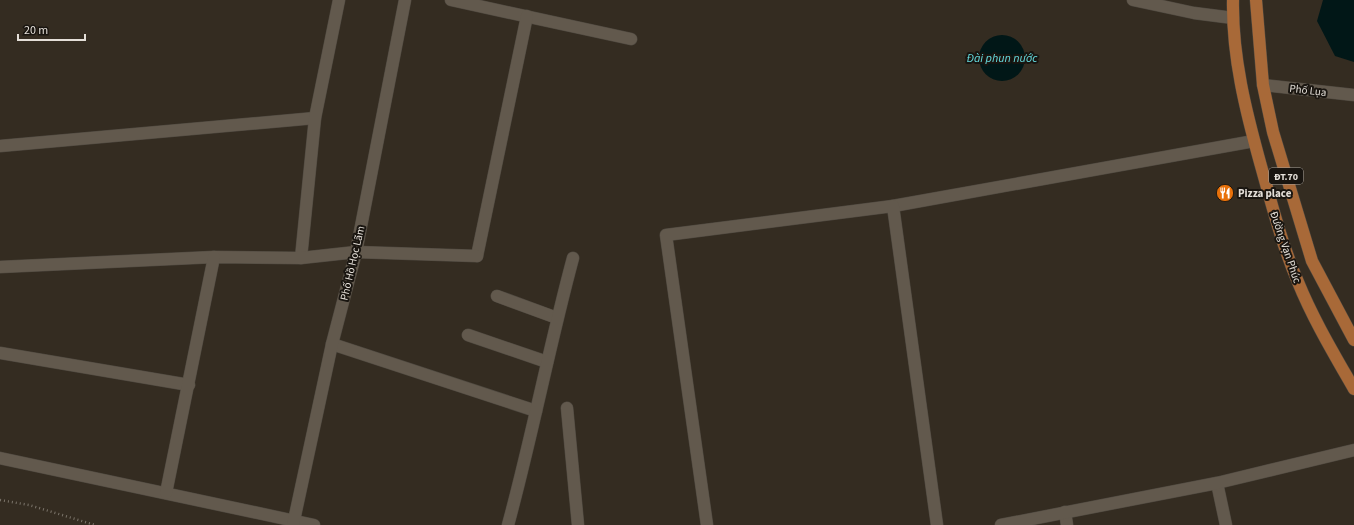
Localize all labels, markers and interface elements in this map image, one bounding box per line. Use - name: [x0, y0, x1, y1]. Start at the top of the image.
- scale bar: [18, 16, 85, 42]
- text: 20 m: [24, 22, 48, 39]
- water label: Đài phun nước: [967, 50, 1038, 67]
- street label: Phố Lụa: [1289, 81, 1327, 100]
- road number: ĐT.70: [1269, 168, 1303, 184]
- restaurant icon: Pizza place: [1215, 183, 1235, 203]
- place label: Pizza place: [1238, 186, 1292, 201]
- street label: Đường Vạn Phúc: [1266, 209, 1305, 285]
- street label: Phố Hồ Học Lãm: [337, 224, 368, 302]

